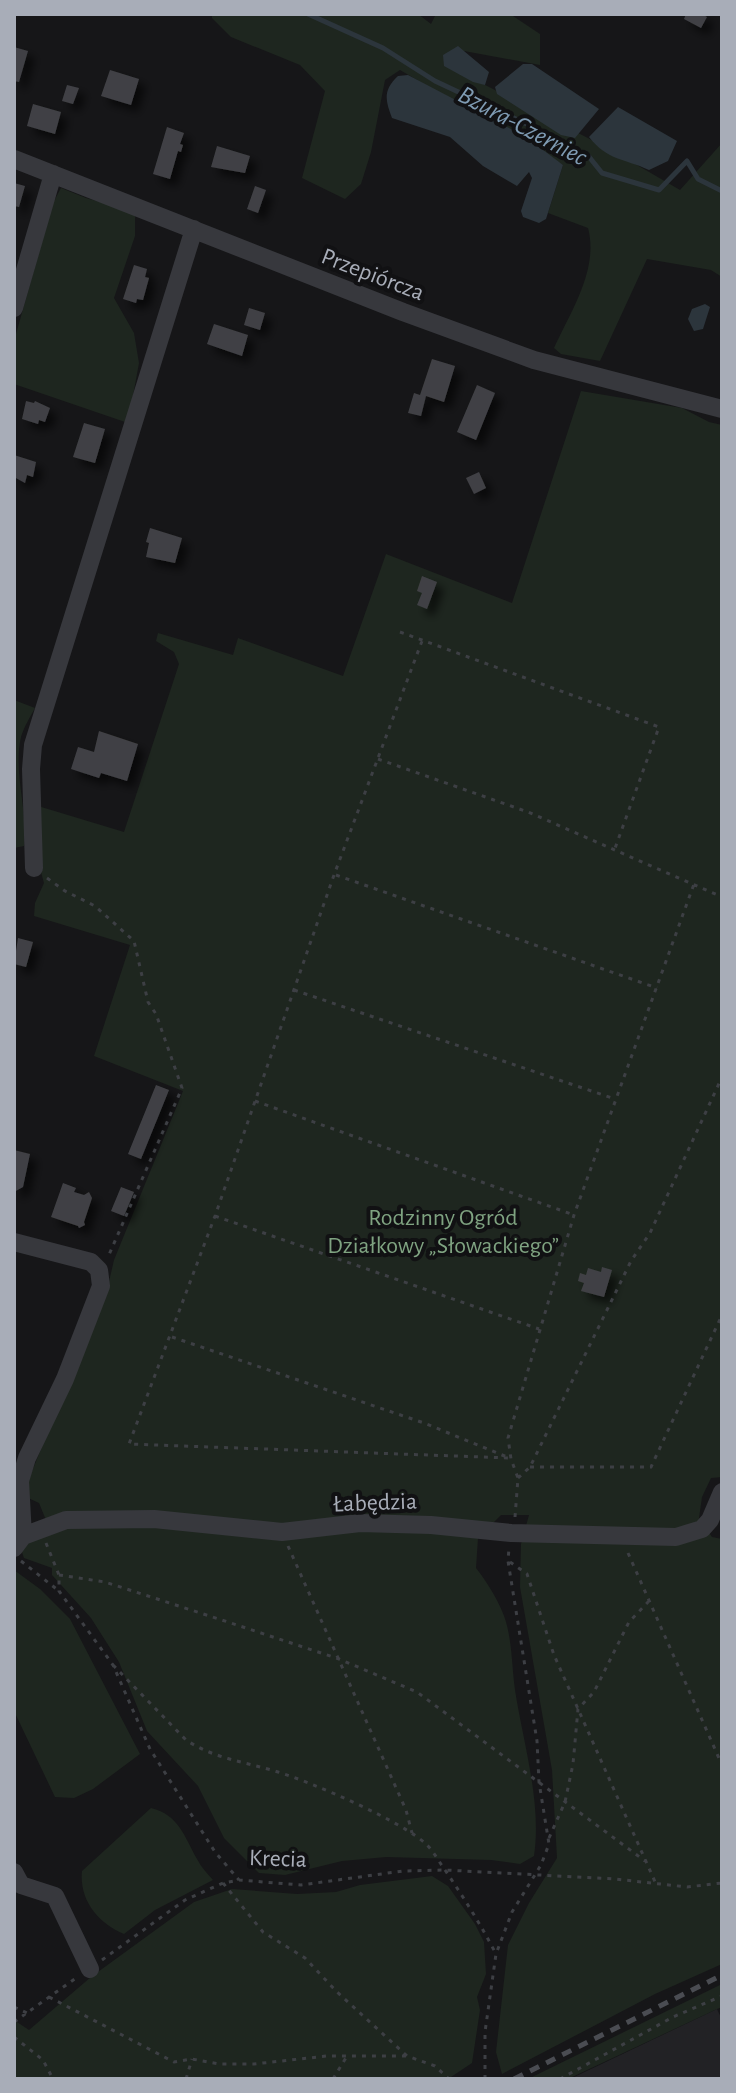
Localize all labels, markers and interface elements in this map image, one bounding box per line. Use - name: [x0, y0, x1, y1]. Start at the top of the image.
- water label: Bzura-Czerniec: [454, 81, 591, 171]
- street label: Przepiórcza: [318, 244, 427, 305]
- park label: Rodzinny Ogród Działkowy „Słowackiego”: [327, 1206, 559, 1258]
- street label: Łabędzia: [333, 1490, 417, 1516]
- street label: Krecia: [249, 1846, 307, 1872]

